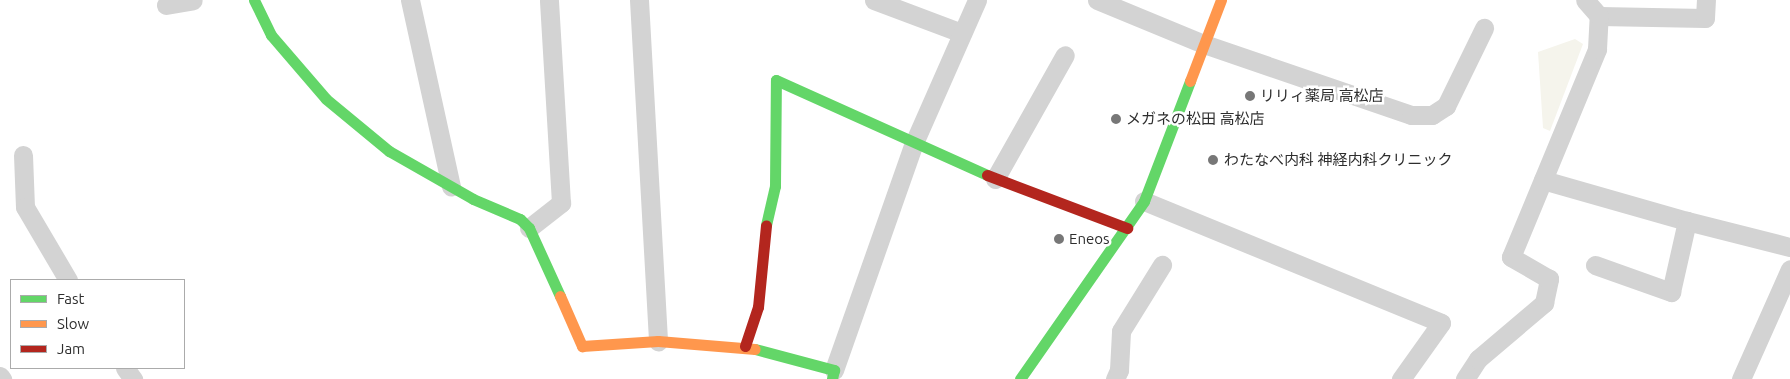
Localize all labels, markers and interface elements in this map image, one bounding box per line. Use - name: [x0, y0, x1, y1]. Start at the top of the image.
- place label: リリィ薬局 高松店: [1260, 87, 1383, 105]
- marker: リリィ薬局 高松店: [1244, 90, 1256, 102]
- place label: メガネの松田 高松店: [1126, 110, 1264, 128]
- marker: メガネの松田 高松店: [1110, 113, 1122, 125]
- place label: わたなべ内科 神経内科クリニック: [1224, 151, 1452, 169]
- marker: わたなべ内科 神経内科クリニック: [1206, 153, 1220, 167]
- place label: Eneos: [1069, 230, 1110, 248]
- marker: Eneos: [1053, 233, 1065, 245]
- legend: [10, 279, 185, 369]
- text: Fast: [57, 290, 84, 307]
- text: Slow: [57, 315, 89, 332]
- text: Jam: [57, 340, 85, 357]

